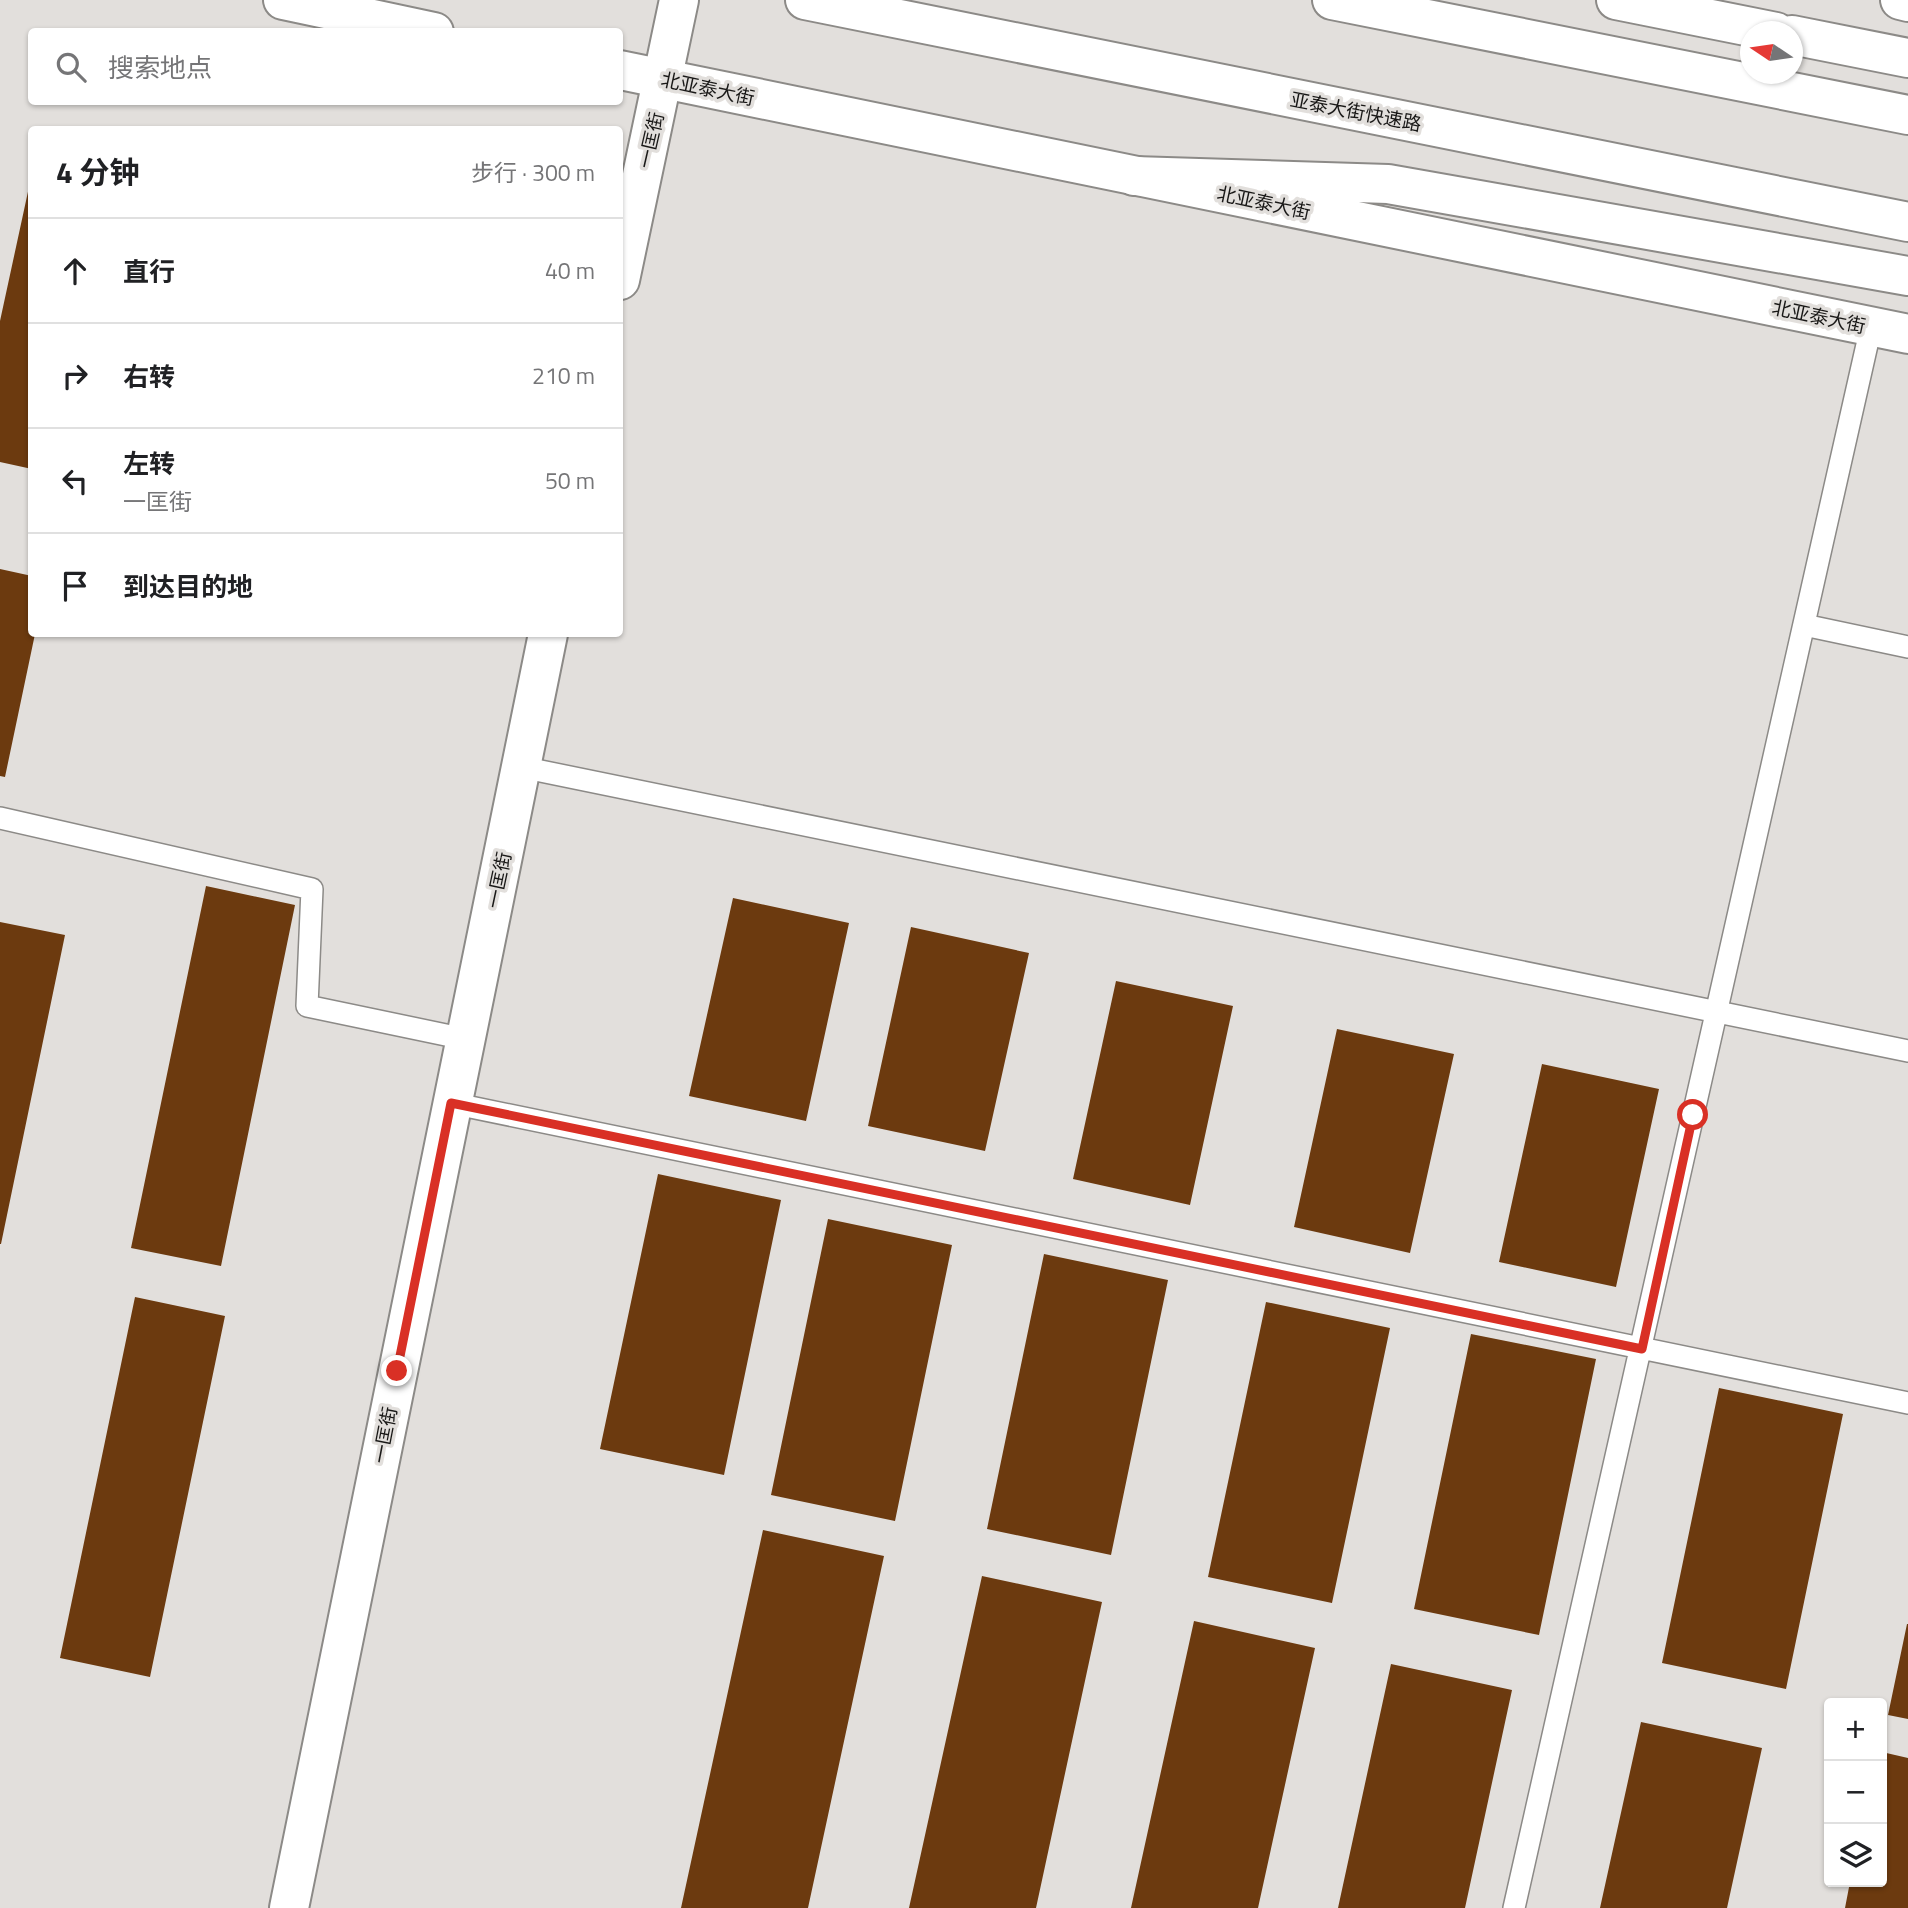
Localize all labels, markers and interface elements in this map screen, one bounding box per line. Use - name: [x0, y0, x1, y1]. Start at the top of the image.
- north arrow: [1740, 21, 1803, 84]
- search box: [28, 28, 623, 105]
- icon: search: [52, 48, 90, 86]
- text: 搜索地点: [108, 48, 212, 87]
- street label: 北亚泰大街: [659, 64, 757, 112]
- street label: 亚泰大街快速路: [1288, 84, 1424, 138]
- street label: 一匡街: [629, 109, 671, 171]
- text: 4 分钟: [56, 149, 139, 195]
- text: 步行 · 300 m: [471, 155, 595, 190]
- street label: 北亚泰大街: [1215, 178, 1313, 226]
- icon: ahead: [56, 252, 94, 290]
- text: 直行: [123, 252, 175, 291]
- text: 40 m: [545, 253, 595, 288]
- street label: 北亚泰大街: [1770, 292, 1868, 340]
- icon: right: [56, 357, 94, 395]
- text: 右转: [123, 357, 175, 396]
- text: 210 m: [532, 358, 595, 393]
- text: 左转: [123, 444, 175, 483]
- icon: left: [56, 462, 94, 500]
- text: 50 m: [545, 463, 595, 498]
- text: 一匡街: [123, 484, 192, 519]
- icon: arrive: [56, 567, 94, 605]
- text: 到达目的地: [123, 567, 253, 606]
- street label: 一匡街: [478, 849, 518, 911]
- route start: [1677, 1099, 1708, 1130]
- route end: [381, 1355, 412, 1386]
- street label: 一匡街: [364, 1404, 404, 1466]
- map controls: [1824, 1698, 1887, 1887]
- button: +: [1824, 1698, 1887, 1761]
- button: −: [1824, 1761, 1887, 1824]
- button: layers: [1824, 1824, 1887, 1887]

